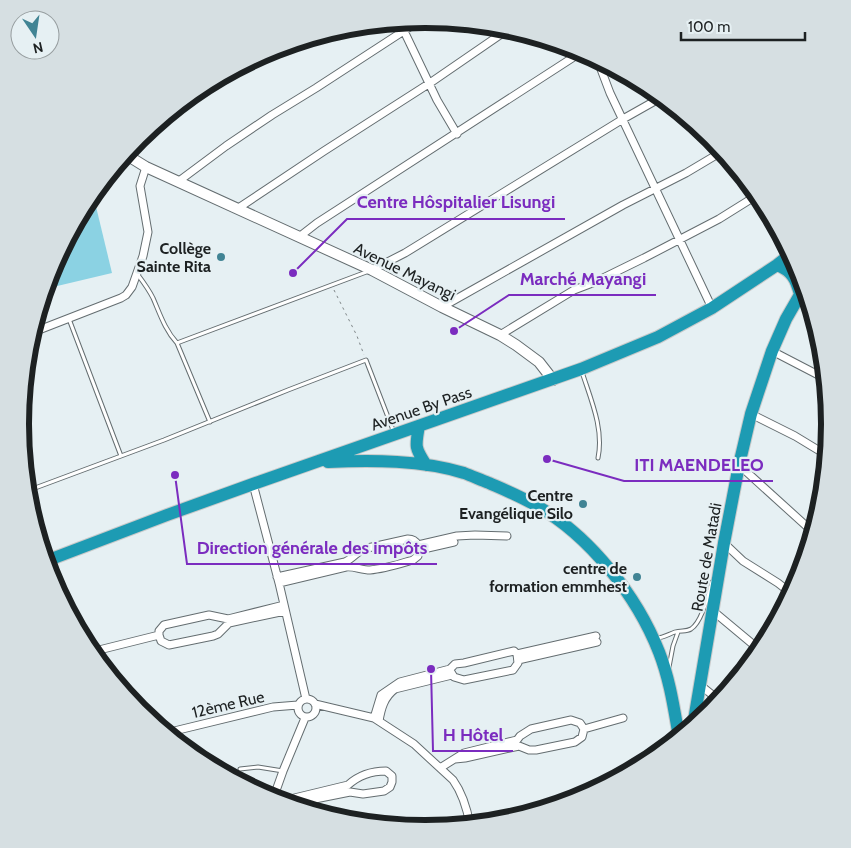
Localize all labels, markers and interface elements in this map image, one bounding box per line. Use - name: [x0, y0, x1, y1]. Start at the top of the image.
- north arrow: [10, 10, 60, 60]
- scale bar: [681, 10, 805, 42]
- text: 100 m: [688, 18, 730, 36]
- text: N: [31, 38, 45, 58]
- callout: Centre Hôspitalier Lisungi: [347, 186, 565, 219]
- text: Centre Hôspitalier Lisungi: [357, 191, 555, 213]
- place label: Collège Sainte Rita: [137, 239, 211, 276]
- street label: Avenue Mayangi: [351, 239, 459, 304]
- marker: Collège Sainte Rita: [215, 251, 227, 263]
- callout: Marché Mayangi: [509, 262, 656, 295]
- text: Marché Mayangi: [520, 268, 646, 290]
- street label: Avenue By Pass: [368, 382, 474, 435]
- callout: ITI MAENDELEO: [624, 448, 773, 481]
- text: ITI MAENDELEO: [634, 454, 764, 476]
- place label: Centre Evangélique Silo: [459, 486, 573, 523]
- marker: Centre Evangélique Silo: [577, 498, 589, 510]
- street label: Route de Matadi: [688, 501, 725, 613]
- callout: Direction générale des impôts: [187, 531, 437, 564]
- text: Direction générale des impôts: [197, 537, 428, 559]
- place label: centre de formation emmhest: [489, 559, 627, 596]
- marker: centre de formation emmhest: [631, 571, 643, 583]
- street label: 12ème Rue: [190, 687, 266, 722]
- callout: H Hôtel: [433, 718, 513, 751]
- text: H Hôtel: [443, 724, 503, 746]

